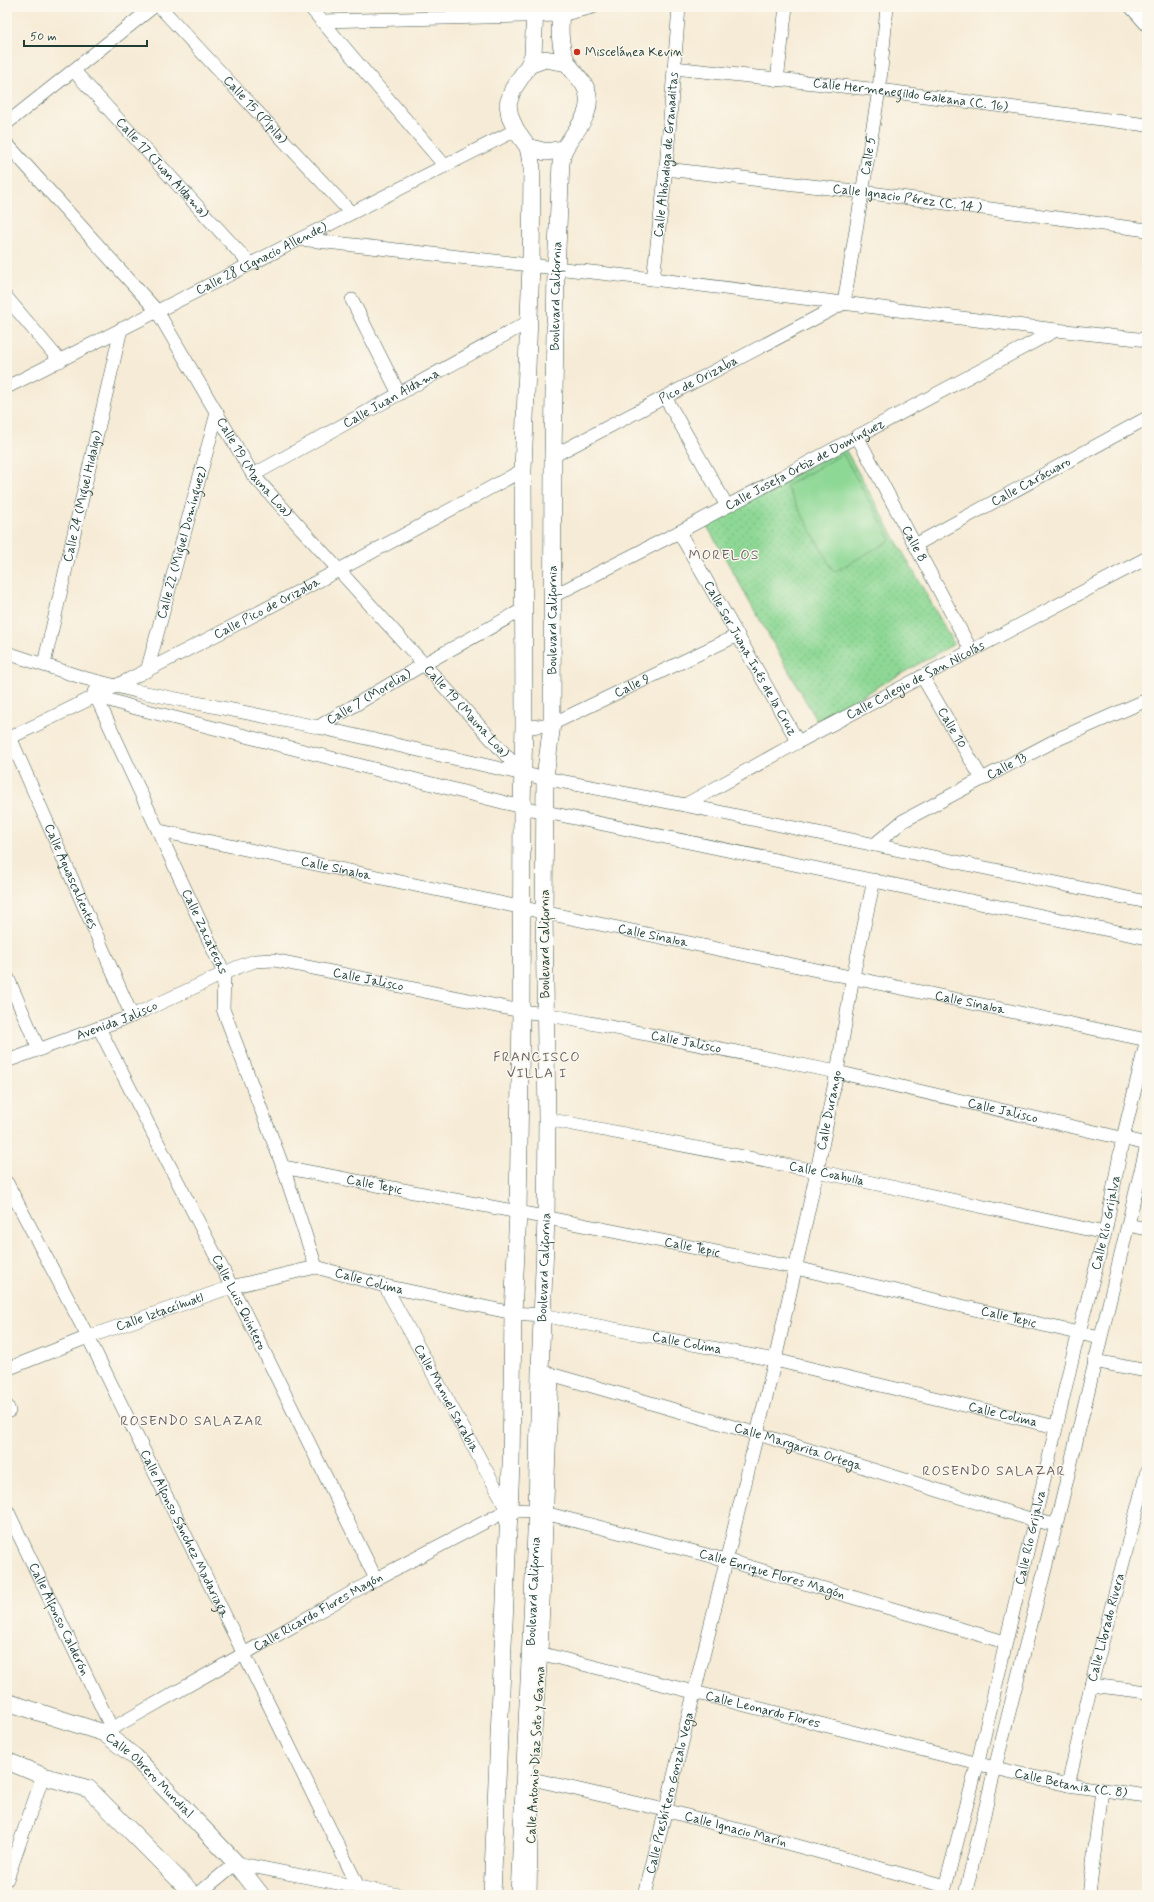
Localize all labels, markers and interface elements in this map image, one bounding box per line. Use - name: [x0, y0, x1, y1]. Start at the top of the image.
- scale bar: [24, 22, 147, 48]
- text: 50 m: [30, 29, 57, 45]
- place label: Miscelánea Kevin: [585, 44, 683, 61]
- marker: Miscelánea Kevin: [572, 47, 582, 57]
- street label: Calle Alhóndiga de Granaditas: [649, 71, 682, 238]
- street label: Calle 15 (Pípila): [219, 72, 291, 148]
- street label: Calle Hermenegildo Galeana (C. 16): [812, 74, 1009, 115]
- street label: Calle 17 (Juan Aldama): [112, 114, 213, 222]
- street label: Calle 5: [857, 135, 880, 177]
- street label: Calle Ignacio Pérez (C. 14 ): [832, 180, 983, 216]
- street label: Calle 28 (Ignacio Allende): [193, 218, 330, 299]
- street label: Boulevard California: [546, 241, 567, 351]
- street label: Pico de Orizaba: [656, 352, 741, 407]
- street label: Calle Juan Aldama: [340, 364, 443, 432]
- street label: Calle 19 (Mauna Loa): [213, 414, 296, 521]
- street label: Calle Josefa Ortiz de Domínguez: [722, 415, 888, 514]
- street label: Calle 24 (Miguel Hidalgo): [59, 429, 106, 564]
- street label: Calle Carácuaro: [988, 453, 1073, 510]
- street label: Calle 22 (Miguel Domínguez): [153, 464, 211, 621]
- street label: Calle 8: [898, 523, 931, 565]
- district label: MORELOS: [689, 546, 759, 564]
- street label: Boulevard California: [544, 565, 563, 675]
- street label: Calle Pico de Orizaba: [211, 573, 323, 643]
- street label: Calle Sor Juana Inés de la Cruz: [700, 578, 801, 739]
- street label: Calle Colegio de San Nicolás: [843, 637, 988, 724]
- street label: Calle 19 (Mauna Loa): [420, 661, 513, 762]
- street label: Calle 7 (Morelia): [323, 665, 414, 729]
- street label: Calle 9: [611, 670, 653, 702]
- street label: Calle 10: [934, 704, 971, 751]
- street label: Calle 13: [984, 748, 1030, 784]
- street label: Calle Aguascalientes: [40, 821, 101, 931]
- street label: Calle Sinaloa: [299, 853, 373, 884]
- street label: Calle Zacatecas: [178, 886, 232, 977]
- street label: Boulevard California: [537, 889, 556, 999]
- street label: Calle Sinaloa: [616, 920, 690, 951]
- street label: Calle Jalisco: [331, 964, 406, 995]
- street label: Calle Sinaloa: [933, 987, 1007, 1018]
- street label: Avenida Jalisco: [74, 997, 161, 1044]
- street label: Calle Jalisco: [649, 1027, 723, 1057]
- district label: FRANCISCO VILLA I: [493, 1048, 581, 1082]
- street label: Calle Durango: [813, 1069, 846, 1152]
- street label: Calle Jalisco: [966, 1094, 1040, 1127]
- street label: Calle Coahuila: [788, 1157, 866, 1190]
- street label: Calle Tepic: [345, 1171, 404, 1198]
- street label: Calle Río Grijalva: [1087, 1173, 1124, 1272]
- street label: Boulevard California: [533, 1213, 556, 1322]
- street label: Calle Tepic: [663, 1233, 722, 1261]
- street label: Calle Luis Quintero: [208, 1252, 270, 1353]
- street label: Calle Colima: [333, 1264, 405, 1298]
- street label: Calle Iztaccíhuatl: [114, 1289, 206, 1335]
- street label: Calle Tepic: [979, 1302, 1038, 1332]
- street label: Calle Colima: [651, 1328, 723, 1358]
- street label: Calle Manuel Sarabia: [410, 1341, 483, 1455]
- street label: Calle Colima: [967, 1398, 1039, 1431]
- district label: ROSENDO SALAZAR: [120, 1412, 264, 1430]
- street label: Calle Margarita Ortega: [732, 1419, 864, 1475]
- street label: Calle Alfonso Sánchez Madariaga: [136, 1447, 233, 1620]
- district label: ROSENDO SALAZAR: [922, 1462, 1066, 1480]
- street label: Calle Río Grijalva: [1011, 1488, 1050, 1586]
- street label: Boulevard California: [522, 1536, 545, 1646]
- street label: Calle Enrique Flores Magón: [697, 1545, 847, 1603]
- street label: Calle Alfonso Calderón: [25, 1560, 94, 1678]
- street label: Calle Ricardo Flores Magón: [250, 1568, 386, 1655]
- street label: Calle Librado Rivera: [1084, 1572, 1128, 1684]
- street label: Calle Antonio Díaz Soto y Gama: [523, 1666, 549, 1844]
- street label: Calle Leonardo Flores: [704, 1687, 822, 1732]
- street label: Calle Presbítero Gonzalo Vega: [642, 1710, 698, 1876]
- street label: Calle Obrero Mundial: [102, 1729, 197, 1822]
- street label: Calle Betania (C. 8): [1013, 1764, 1129, 1802]
- street label: Calle Ignacio Marín: [683, 1807, 789, 1851]

